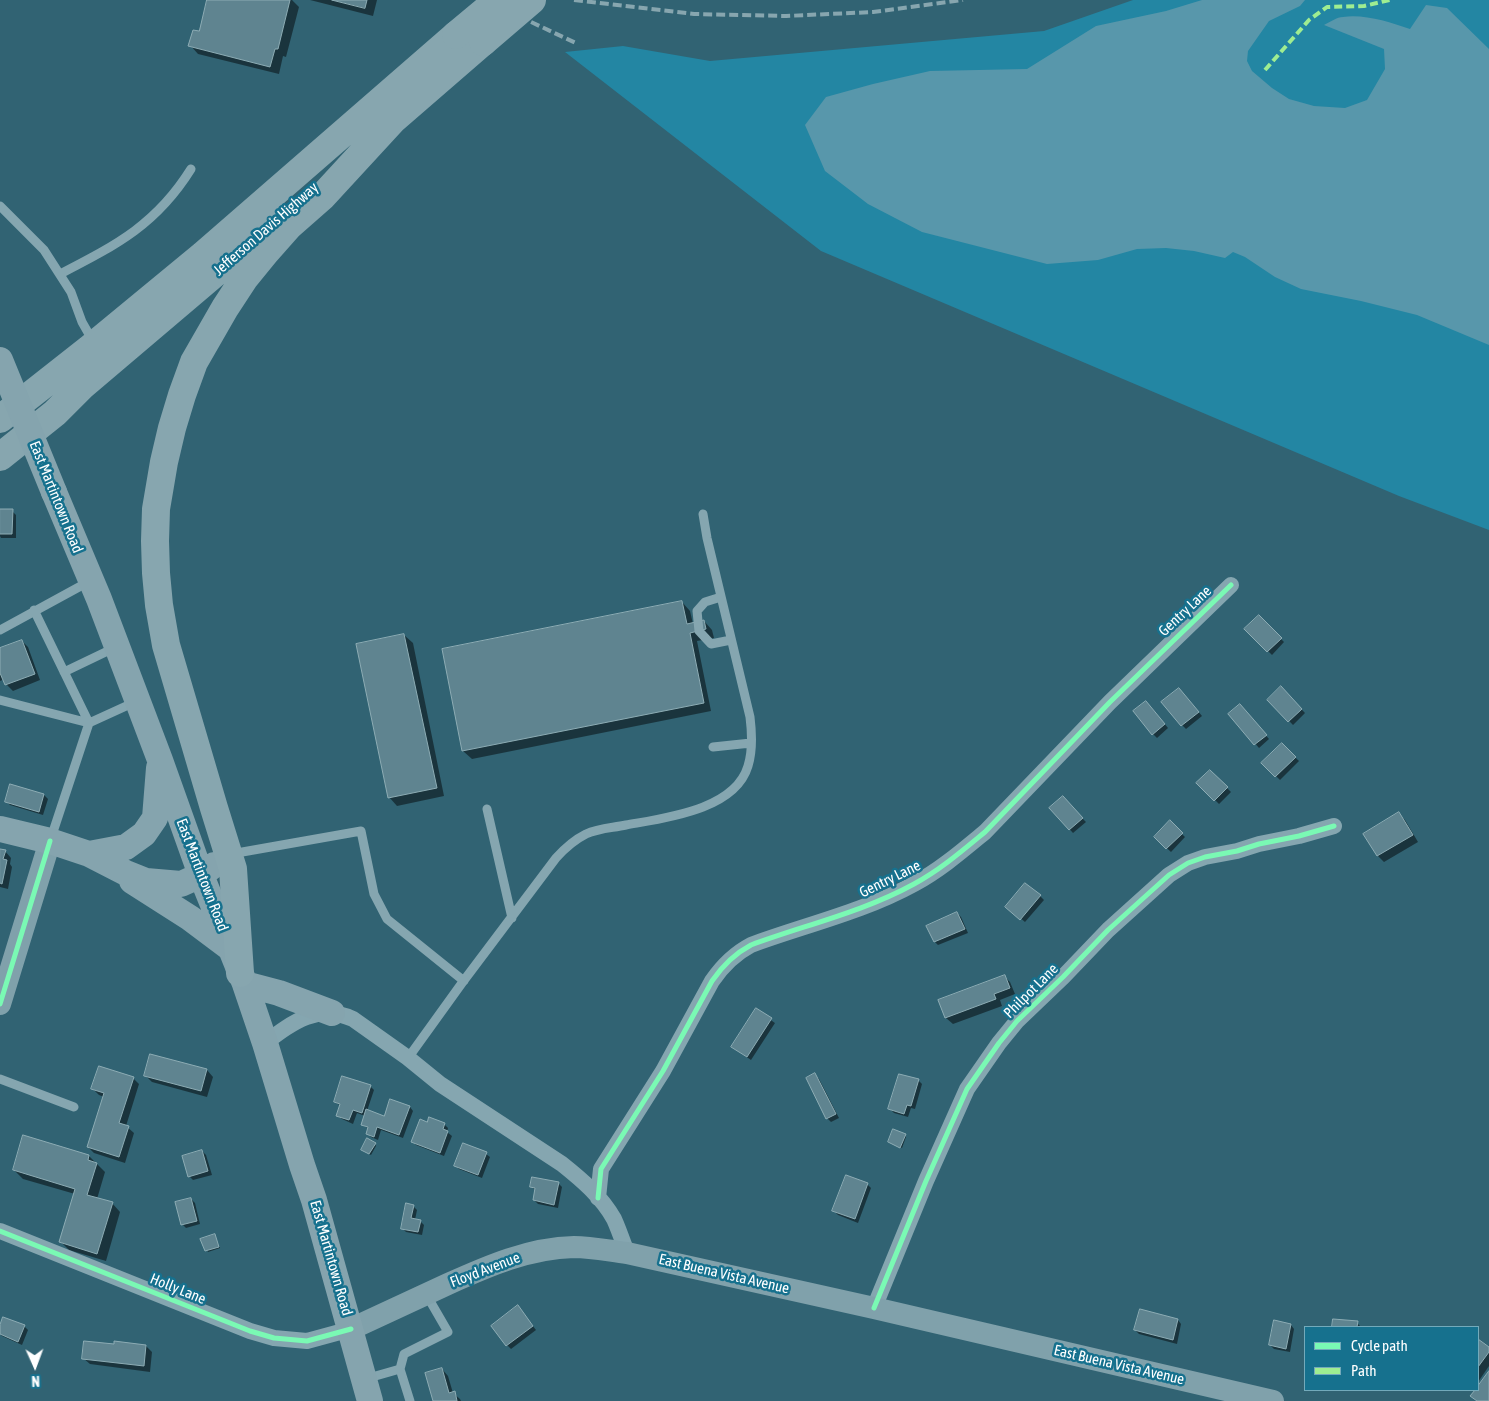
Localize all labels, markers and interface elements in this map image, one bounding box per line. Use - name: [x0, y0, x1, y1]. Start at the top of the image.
- street label: Jefferson Davis Highway: [210, 179, 322, 279]
- street label: East Martintown Road: [25, 438, 87, 556]
- street label: Gentry Lane: [1155, 582, 1215, 640]
- street label: East Martintown Road: [172, 816, 232, 934]
- street label: Gentry Lane: [856, 856, 924, 902]
- street label: Philpot Lane: [1000, 960, 1062, 1022]
- street label: East Martintown Road: [306, 1198, 356, 1318]
- street label: Floyd Avenue: [447, 1248, 523, 1292]
- street label: East Buena Vista Avenue: [657, 1250, 791, 1298]
- street label: Holly Lane: [147, 1270, 209, 1308]
- legend: [1304, 1326, 1479, 1391]
- text: Cycle path: [1351, 1337, 1408, 1354]
- north arrow: [10, 1341, 60, 1391]
- street label: East Buena Vista Avenue: [1052, 1341, 1186, 1389]
- text: Path: [1351, 1362, 1377, 1379]
- text: N: [31, 1373, 40, 1389]

